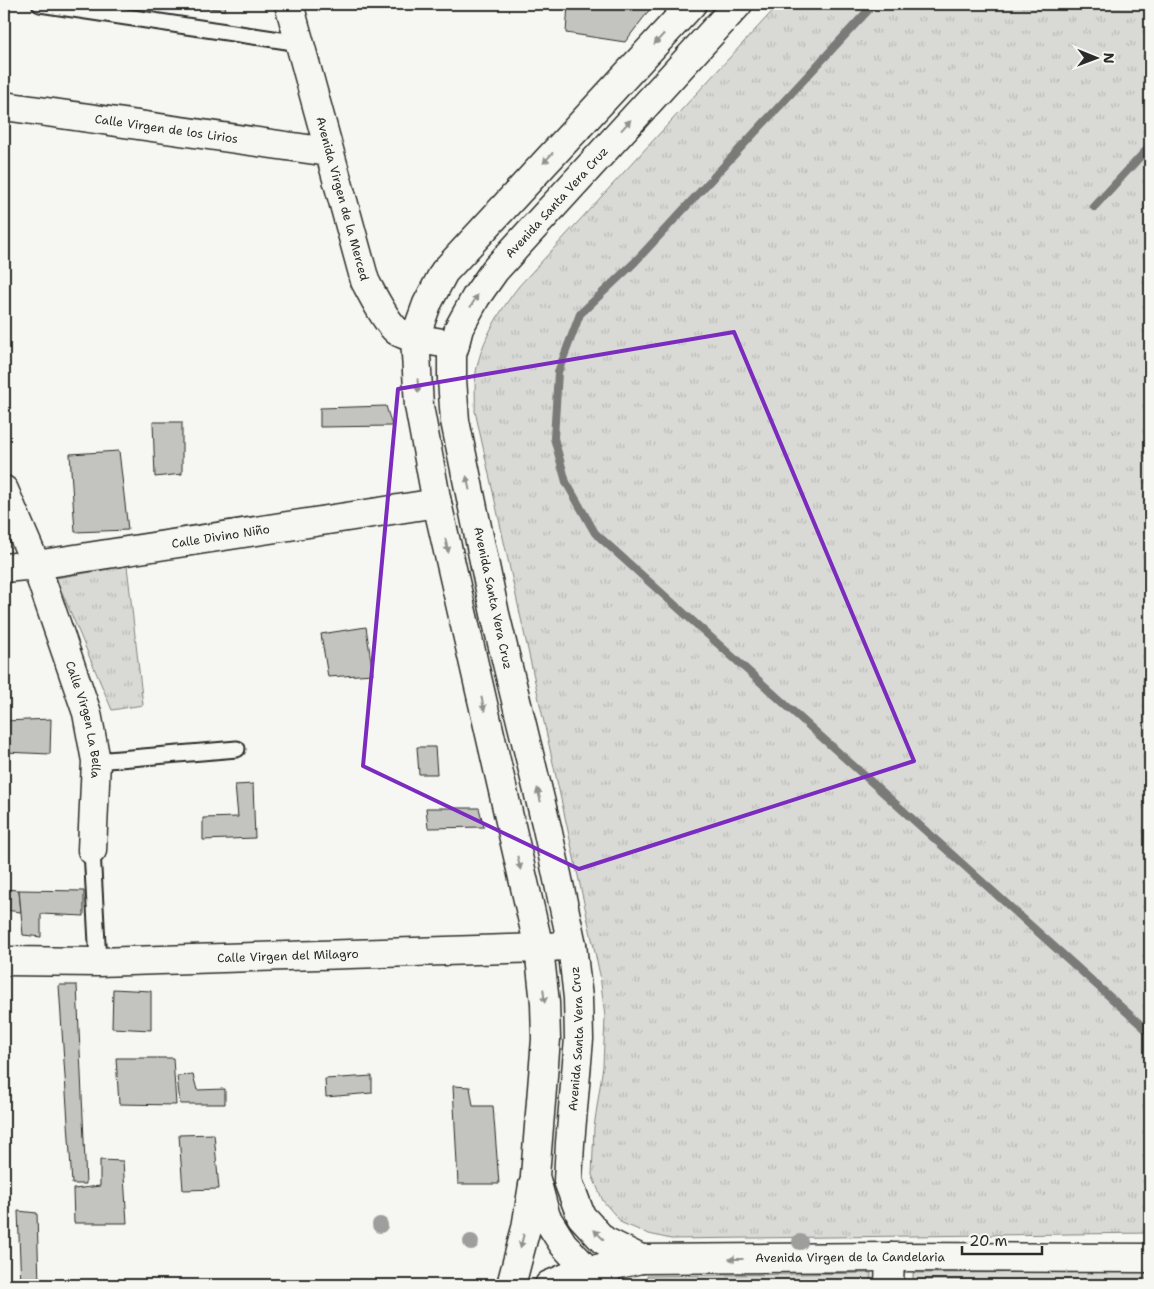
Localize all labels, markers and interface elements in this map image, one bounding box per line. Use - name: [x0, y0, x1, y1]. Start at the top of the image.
- north arrow: [1072, 32, 1122, 82]
- one-way arrow: [653, 33, 665, 45]
- text: N: [1100, 53, 1118, 64]
- street label: Calle Virgen de los Lirios: [94, 111, 239, 147]
- street label: Avenida Virgen de la Merced: [312, 115, 373, 283]
- one-way arrow: [620, 120, 632, 132]
- street label: Avenida Santa Vera Cruz: [502, 143, 612, 261]
- one-way arrow: [542, 152, 554, 164]
- one-way arrow: [470, 294, 479, 307]
- one-way arrow: [414, 378, 422, 394]
- one-way arrow: [464, 476, 472, 491]
- street label: Calle Divino Niño: [170, 521, 271, 552]
- street label: Avenida Santa Vera Cruz: [470, 525, 516, 671]
- one-way arrow: [443, 538, 451, 553]
- street label: Calle Virgen La Bella: [62, 659, 104, 779]
- one-way arrow: [479, 697, 487, 712]
- one-way arrow: [535, 788, 543, 803]
- one-way arrow: [515, 855, 523, 870]
- street label: Calle Virgen del Milagro: [217, 946, 359, 966]
- street label: Avenida Santa Vera Cruz: [565, 966, 587, 1112]
- one-way arrow: [540, 989, 548, 1005]
- scale bar: [962, 1224, 1042, 1256]
- one-way arrow: [594, 1229, 606, 1241]
- text: 20 m: [969, 1231, 1008, 1251]
- one-way arrow: [518, 1234, 526, 1249]
- street label: Avenida Virgen de la Candelaria: [755, 1249, 945, 1266]
- one-way arrow: [728, 1255, 744, 1263]

